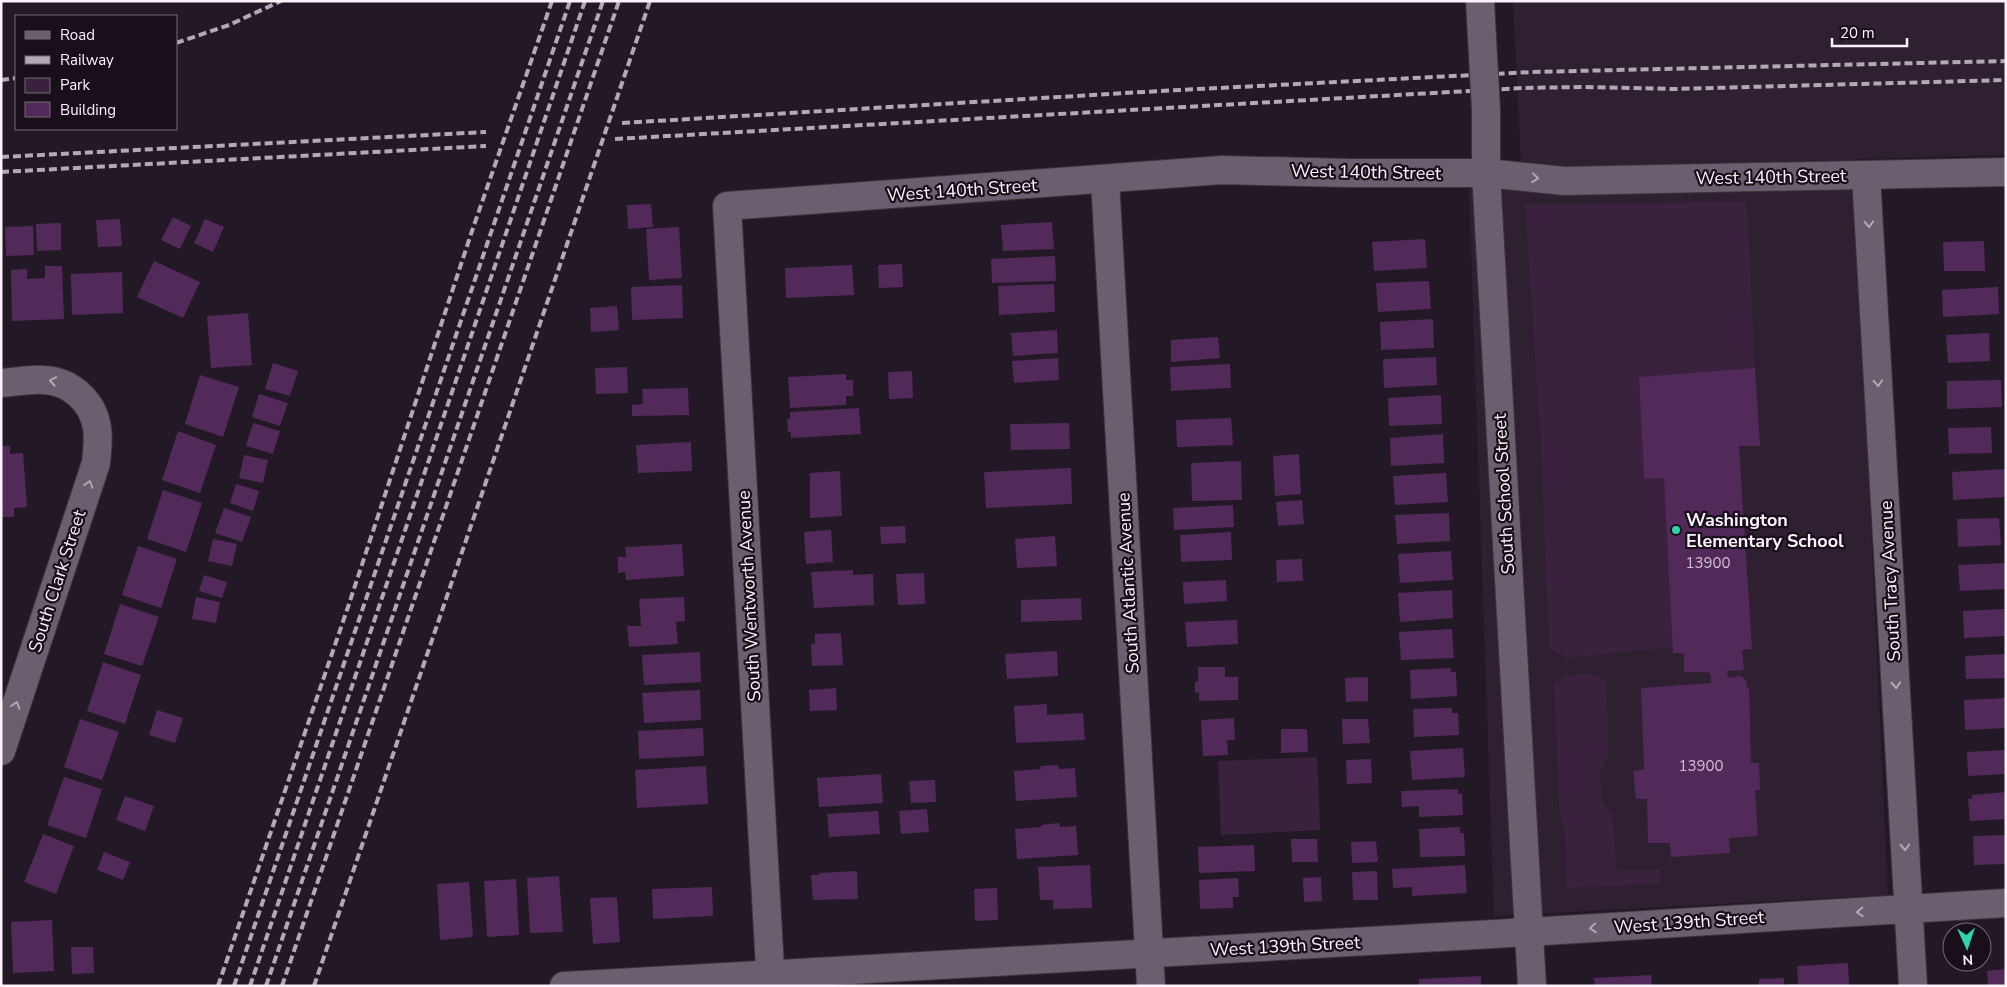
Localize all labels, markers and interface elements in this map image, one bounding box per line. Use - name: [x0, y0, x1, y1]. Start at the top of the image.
- legend: [15, 15, 178, 130]
- scale bar: [1832, 15, 1907, 47]
- text: 20 m: [1840, 23, 1875, 43]
- text: Road: [60, 25, 95, 45]
- text: Railway: [60, 50, 114, 70]
- text: Park: [60, 75, 90, 95]
- text: Building: [60, 100, 116, 120]
- street label: West 140th Street: [1291, 159, 1442, 185]
- street label: West 140th Street: [1696, 164, 1847, 190]
- one-way arrow: [1531, 172, 1539, 183]
- street label: West 140th Street: [886, 173, 1039, 207]
- one-way arrow: [1864, 220, 1875, 228]
- one-way arrow: [48, 377, 57, 387]
- one-way arrow: [1873, 379, 1884, 387]
- street label: South School Street: [1488, 412, 1520, 575]
- one-way arrow: [83, 480, 93, 488]
- street label: South Wentworth Avenue: [731, 490, 767, 702]
- street label: South Atlantic Avenue: [1111, 492, 1145, 674]
- street label: South Tracy Avenue: [1874, 500, 1906, 662]
- street label: South Clark Street: [23, 506, 92, 655]
- place label: Washington Elementary School: [1686, 508, 1844, 553]
- marker: Washington Elementary School: [1670, 524, 1682, 536]
- house number: 13900: [1685, 553, 1731, 573]
- one-way arrow: [1890, 681, 1901, 689]
- one-way arrow: [11, 701, 21, 709]
- house number: 13900: [1678, 756, 1724, 776]
- one-way arrow: [1900, 844, 1911, 852]
- street label: West 139th Street: [1613, 905, 1766, 939]
- one-way arrow: [1856, 906, 1864, 917]
- north arrow: [1942, 922, 1992, 972]
- one-way arrow: [1589, 923, 1597, 934]
- street label: West 139th Street: [1209, 930, 1361, 962]
- text: N: [1962, 950, 1973, 969]

